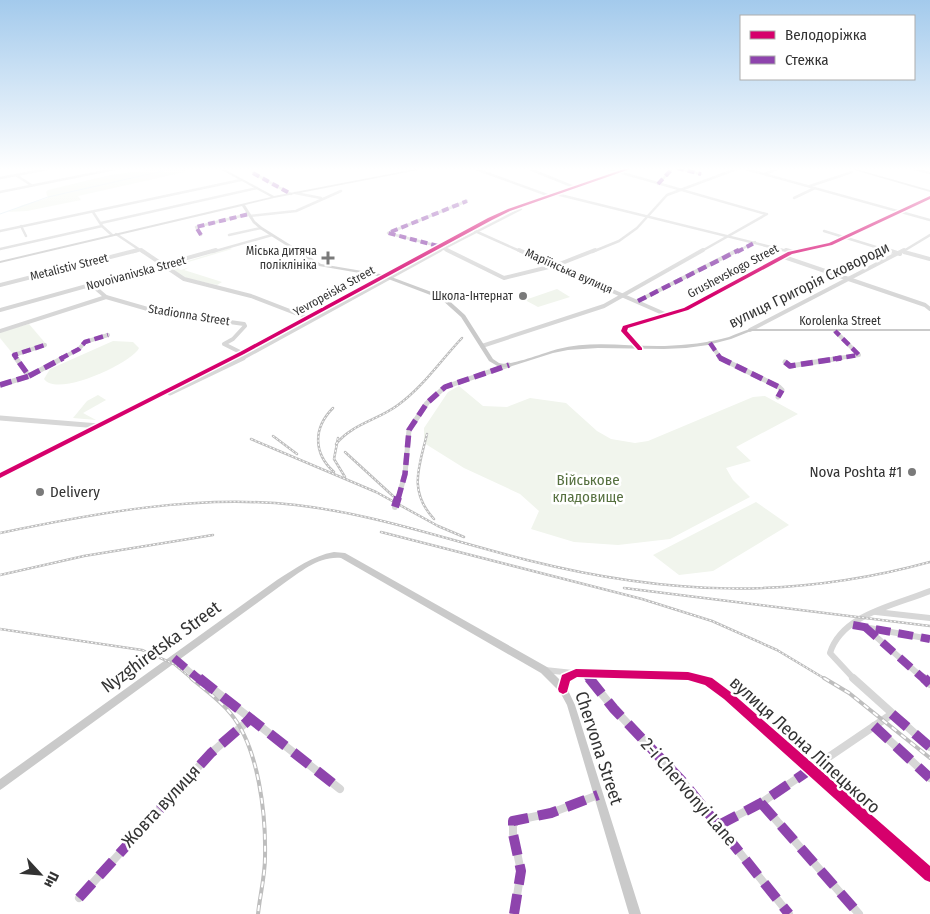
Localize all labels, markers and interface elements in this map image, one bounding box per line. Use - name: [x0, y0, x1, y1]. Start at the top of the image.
- legend: [740, 15, 915, 80]
- text: Велодоріжка: [785, 26, 867, 44]
- text: Стежка: [785, 51, 829, 69]
- street label: вулиця Григорія Сковороди: [726, 238, 892, 332]
- street label: Grushevskogo Street: [685, 241, 781, 301]
- place label: Міська дитяча поліклініка: [246, 244, 317, 272]
- street label: Маріїнська вулиця: [523, 245, 615, 297]
- street label: Metalistiv Street: [28, 251, 110, 283]
- marker: Міська дитяча поліклініка: [321, 251, 335, 265]
- street label: Novoivanivska Street: [85, 253, 187, 293]
- street label: Yevropeiska Street: [291, 263, 377, 319]
- place label: Школа-Інтернат: [432, 289, 513, 303]
- marker: Школа-Інтернат: [517, 290, 529, 302]
- street label: Stadionna Street: [147, 302, 231, 328]
- street label: Korolenka Street: [799, 314, 881, 328]
- place label: Nova Poshta #1: [810, 463, 902, 481]
- marker: Nova Poshta #1: [906, 466, 918, 478]
- park label: Військове кладовище: [552, 471, 624, 506]
- place label: Delivery: [50, 483, 100, 501]
- marker: Delivery: [34, 486, 46, 498]
- street label: Nyzghiretska Street: [97, 596, 225, 698]
- street label: вулиця Леона Ліпецького: [725, 672, 885, 818]
- street label: Chervona Street: [570, 689, 628, 808]
- street label: 2-i Chervonyi Lane: [636, 734, 742, 850]
- street label: Жовта вулиця: [117, 760, 205, 852]
- north arrow: [15, 849, 65, 899]
- text: Пн: [40, 869, 62, 890]

